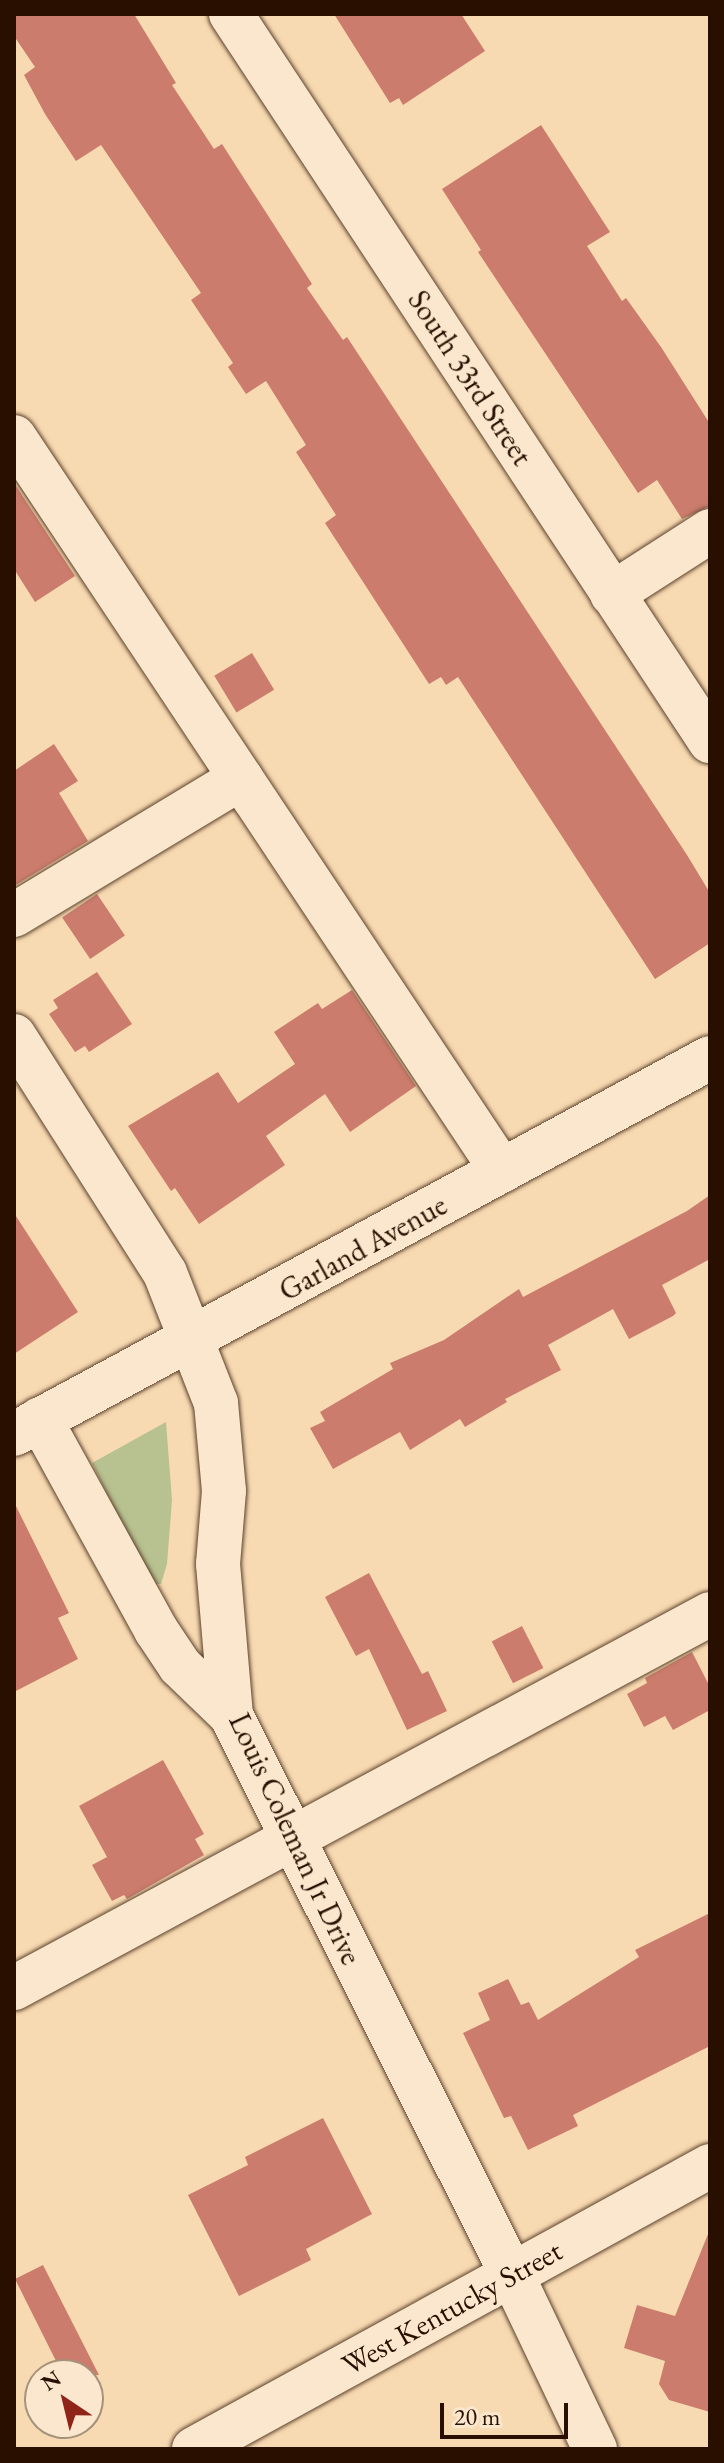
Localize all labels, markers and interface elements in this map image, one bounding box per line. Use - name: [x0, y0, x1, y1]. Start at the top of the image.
- street label: South 33rd Street: [400, 284, 540, 472]
- street label: Garland Avenue: [273, 1187, 453, 1309]
- street label: Louis Coleman Jr Drive: [221, 1708, 369, 1970]
- street label: West Kentucky Street: [336, 2233, 568, 2383]
- north arrow: [24, 2359, 104, 2439]
- text: N: [35, 2364, 67, 2398]
- scale bar: [444, 2387, 572, 2437]
- text: 20 m: [454, 2401, 501, 2432]

